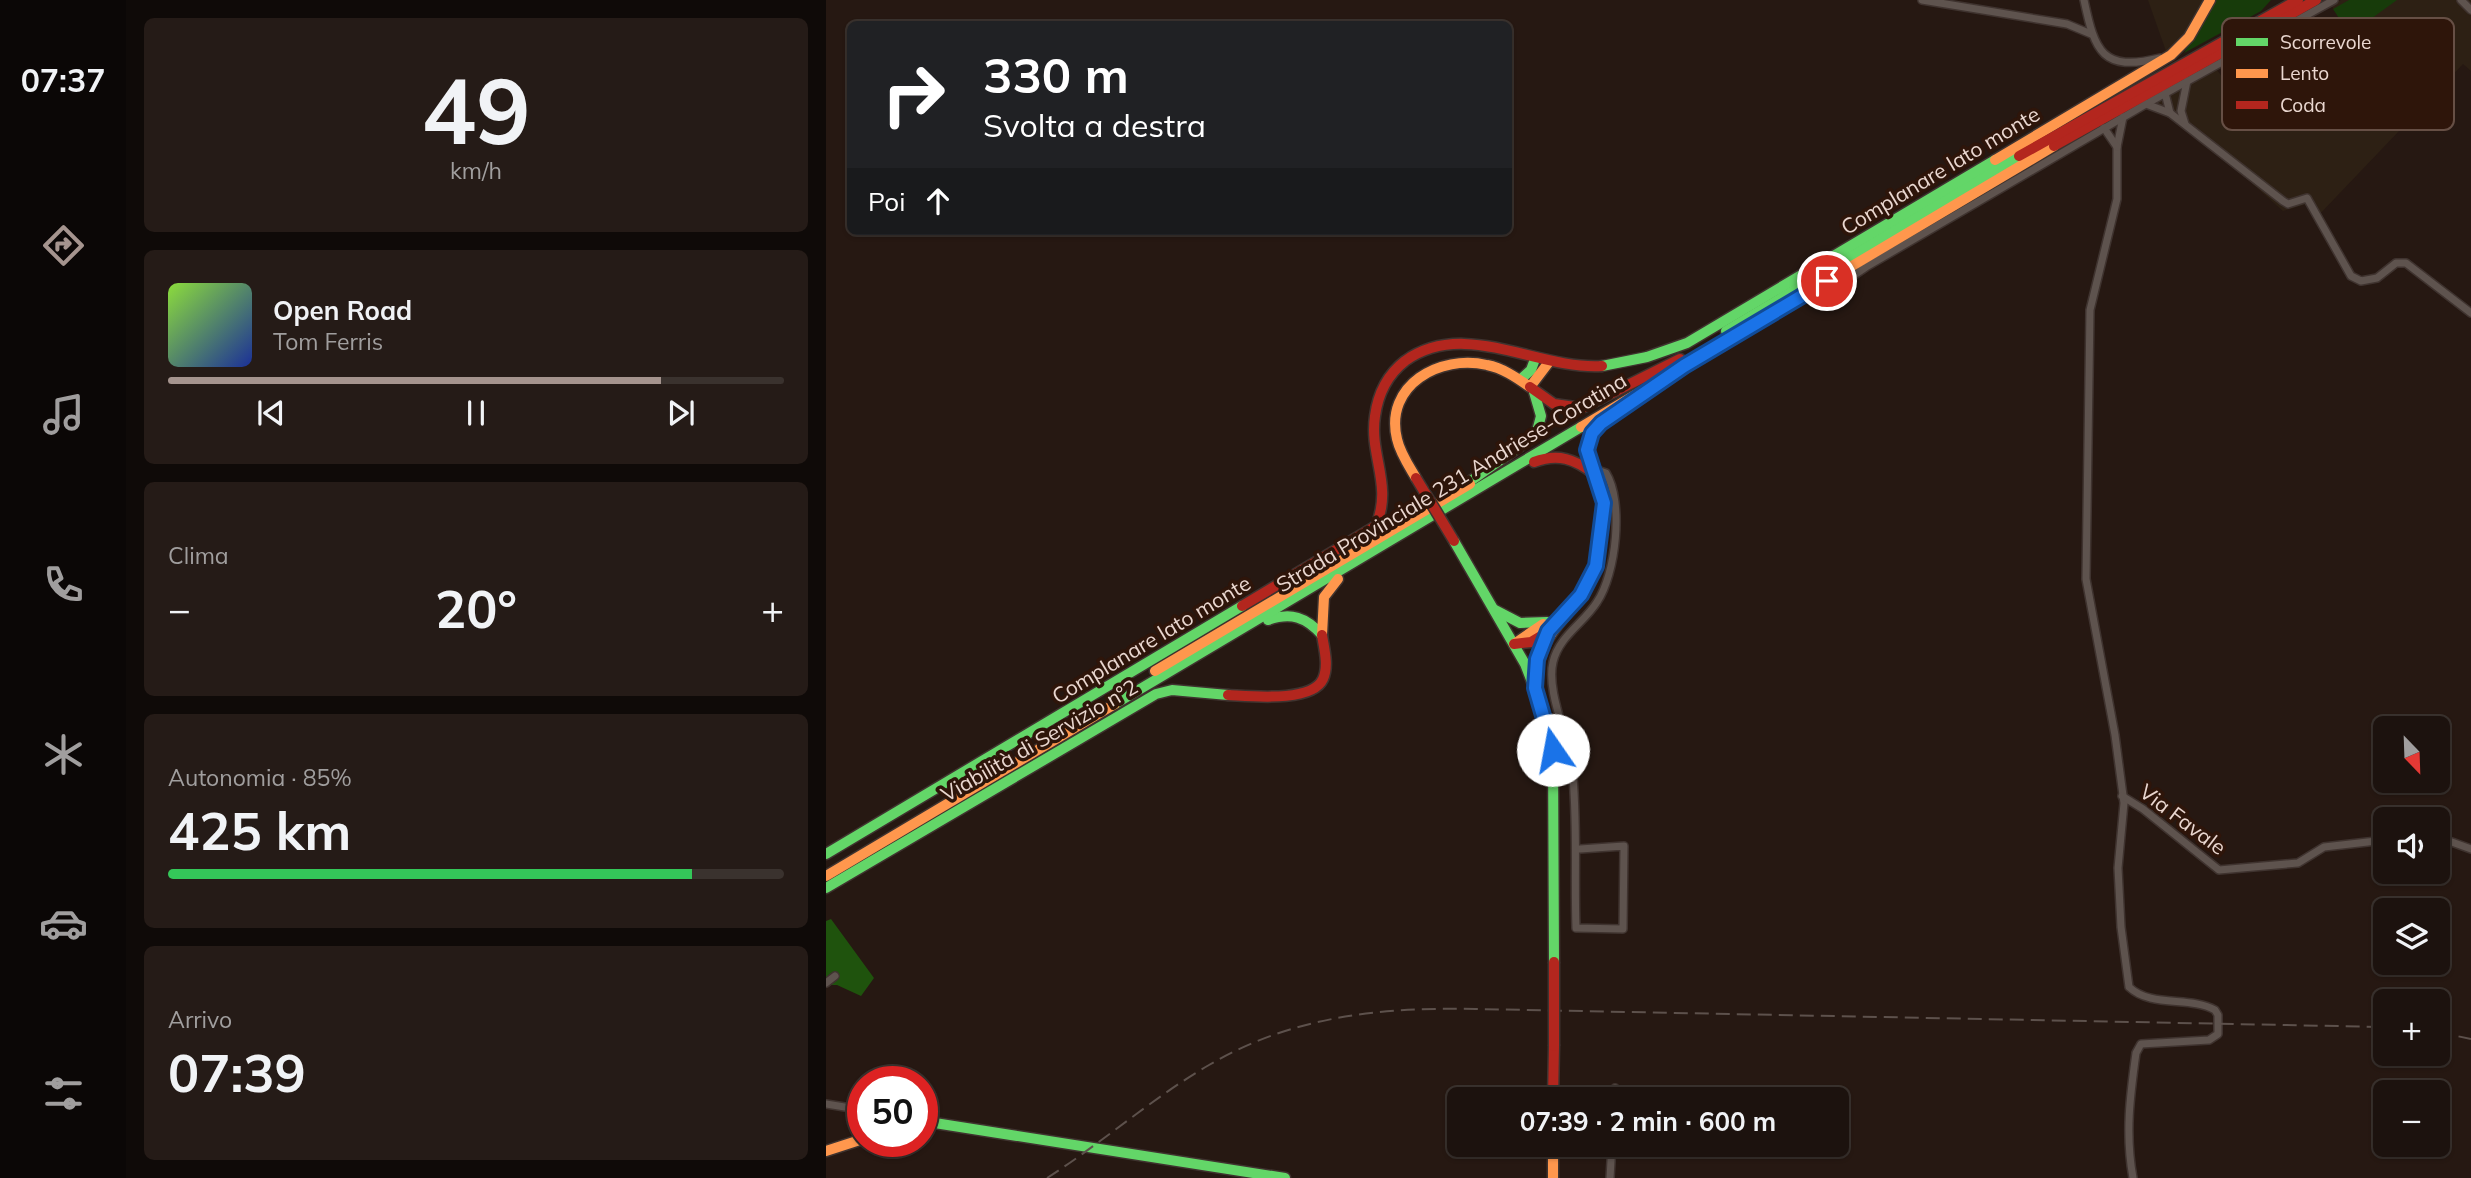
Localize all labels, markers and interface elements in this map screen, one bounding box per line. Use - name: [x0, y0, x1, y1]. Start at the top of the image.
- legend: [2222, 18, 2454, 130]
- text: Scorrevole: [2280, 30, 2371, 54]
- text: 330 m: [983, 44, 1129, 105]
- icon: right: [868, 49, 959, 140]
- text: 49: [421, 53, 531, 167]
- text: 07:37: [21, 60, 105, 100]
- text: Lento: [2280, 61, 2329, 85]
- text: Coda: [2280, 93, 2326, 117]
- street label: Complanare lato monte: [1836, 100, 2044, 240]
- text: Svolta a destra: [983, 105, 1206, 145]
- text: km/h: [450, 156, 502, 185]
- icon: ahead: [919, 182, 957, 220]
- text: Poi: [868, 185, 905, 218]
- icon: directions: [39, 221, 88, 270]
- pin: [1797, 251, 1857, 311]
- icon: arrive: [1808, 262, 1846, 300]
- text: Open Road: [273, 294, 412, 327]
- text: Tom Ferris: [273, 327, 383, 356]
- street label: Strada Provinciale 231 Andriese-Coratina: [1271, 367, 1631, 597]
- icon: music: [39, 390, 88, 439]
- icon: previous: [252, 394, 290, 432]
- icon: pause: [457, 394, 495, 432]
- icon: next: [662, 394, 700, 432]
- text: Clima: [168, 541, 229, 570]
- icon: phone: [39, 560, 88, 609]
- street label: Complanare lato monte: [1047, 569, 1255, 709]
- text: 20°: [435, 576, 517, 641]
- text: −: [168, 585, 191, 633]
- text: +: [761, 585, 784, 633]
- street label: Viabilità di Servizio n°2: [936, 673, 1142, 807]
- position arrow: [1516, 713, 1590, 787]
- north arrow: [2373, 716, 2450, 793]
- map controls: [2373, 716, 2450, 1157]
- icon: climate: [39, 730, 88, 779]
- text: Autonomia · 85%: [168, 763, 352, 792]
- street label: Via Favale: [2135, 778, 2231, 860]
- text: 425 km: [168, 798, 351, 863]
- button: sound: [2373, 807, 2450, 884]
- button: layers: [2373, 898, 2450, 975]
- icon: car: [39, 899, 88, 948]
- button: +: [2373, 989, 2450, 1066]
- text: Arrivo: [168, 1005, 232, 1034]
- text: 07:39: [168, 1040, 306, 1105]
- speed limit sign: 50: [847, 1066, 938, 1157]
- icon: filters: [39, 1069, 88, 1118]
- button: −: [2373, 1080, 2450, 1157]
- text: 07:39 · 2 min · 600 m: [1520, 1105, 1776, 1138]

